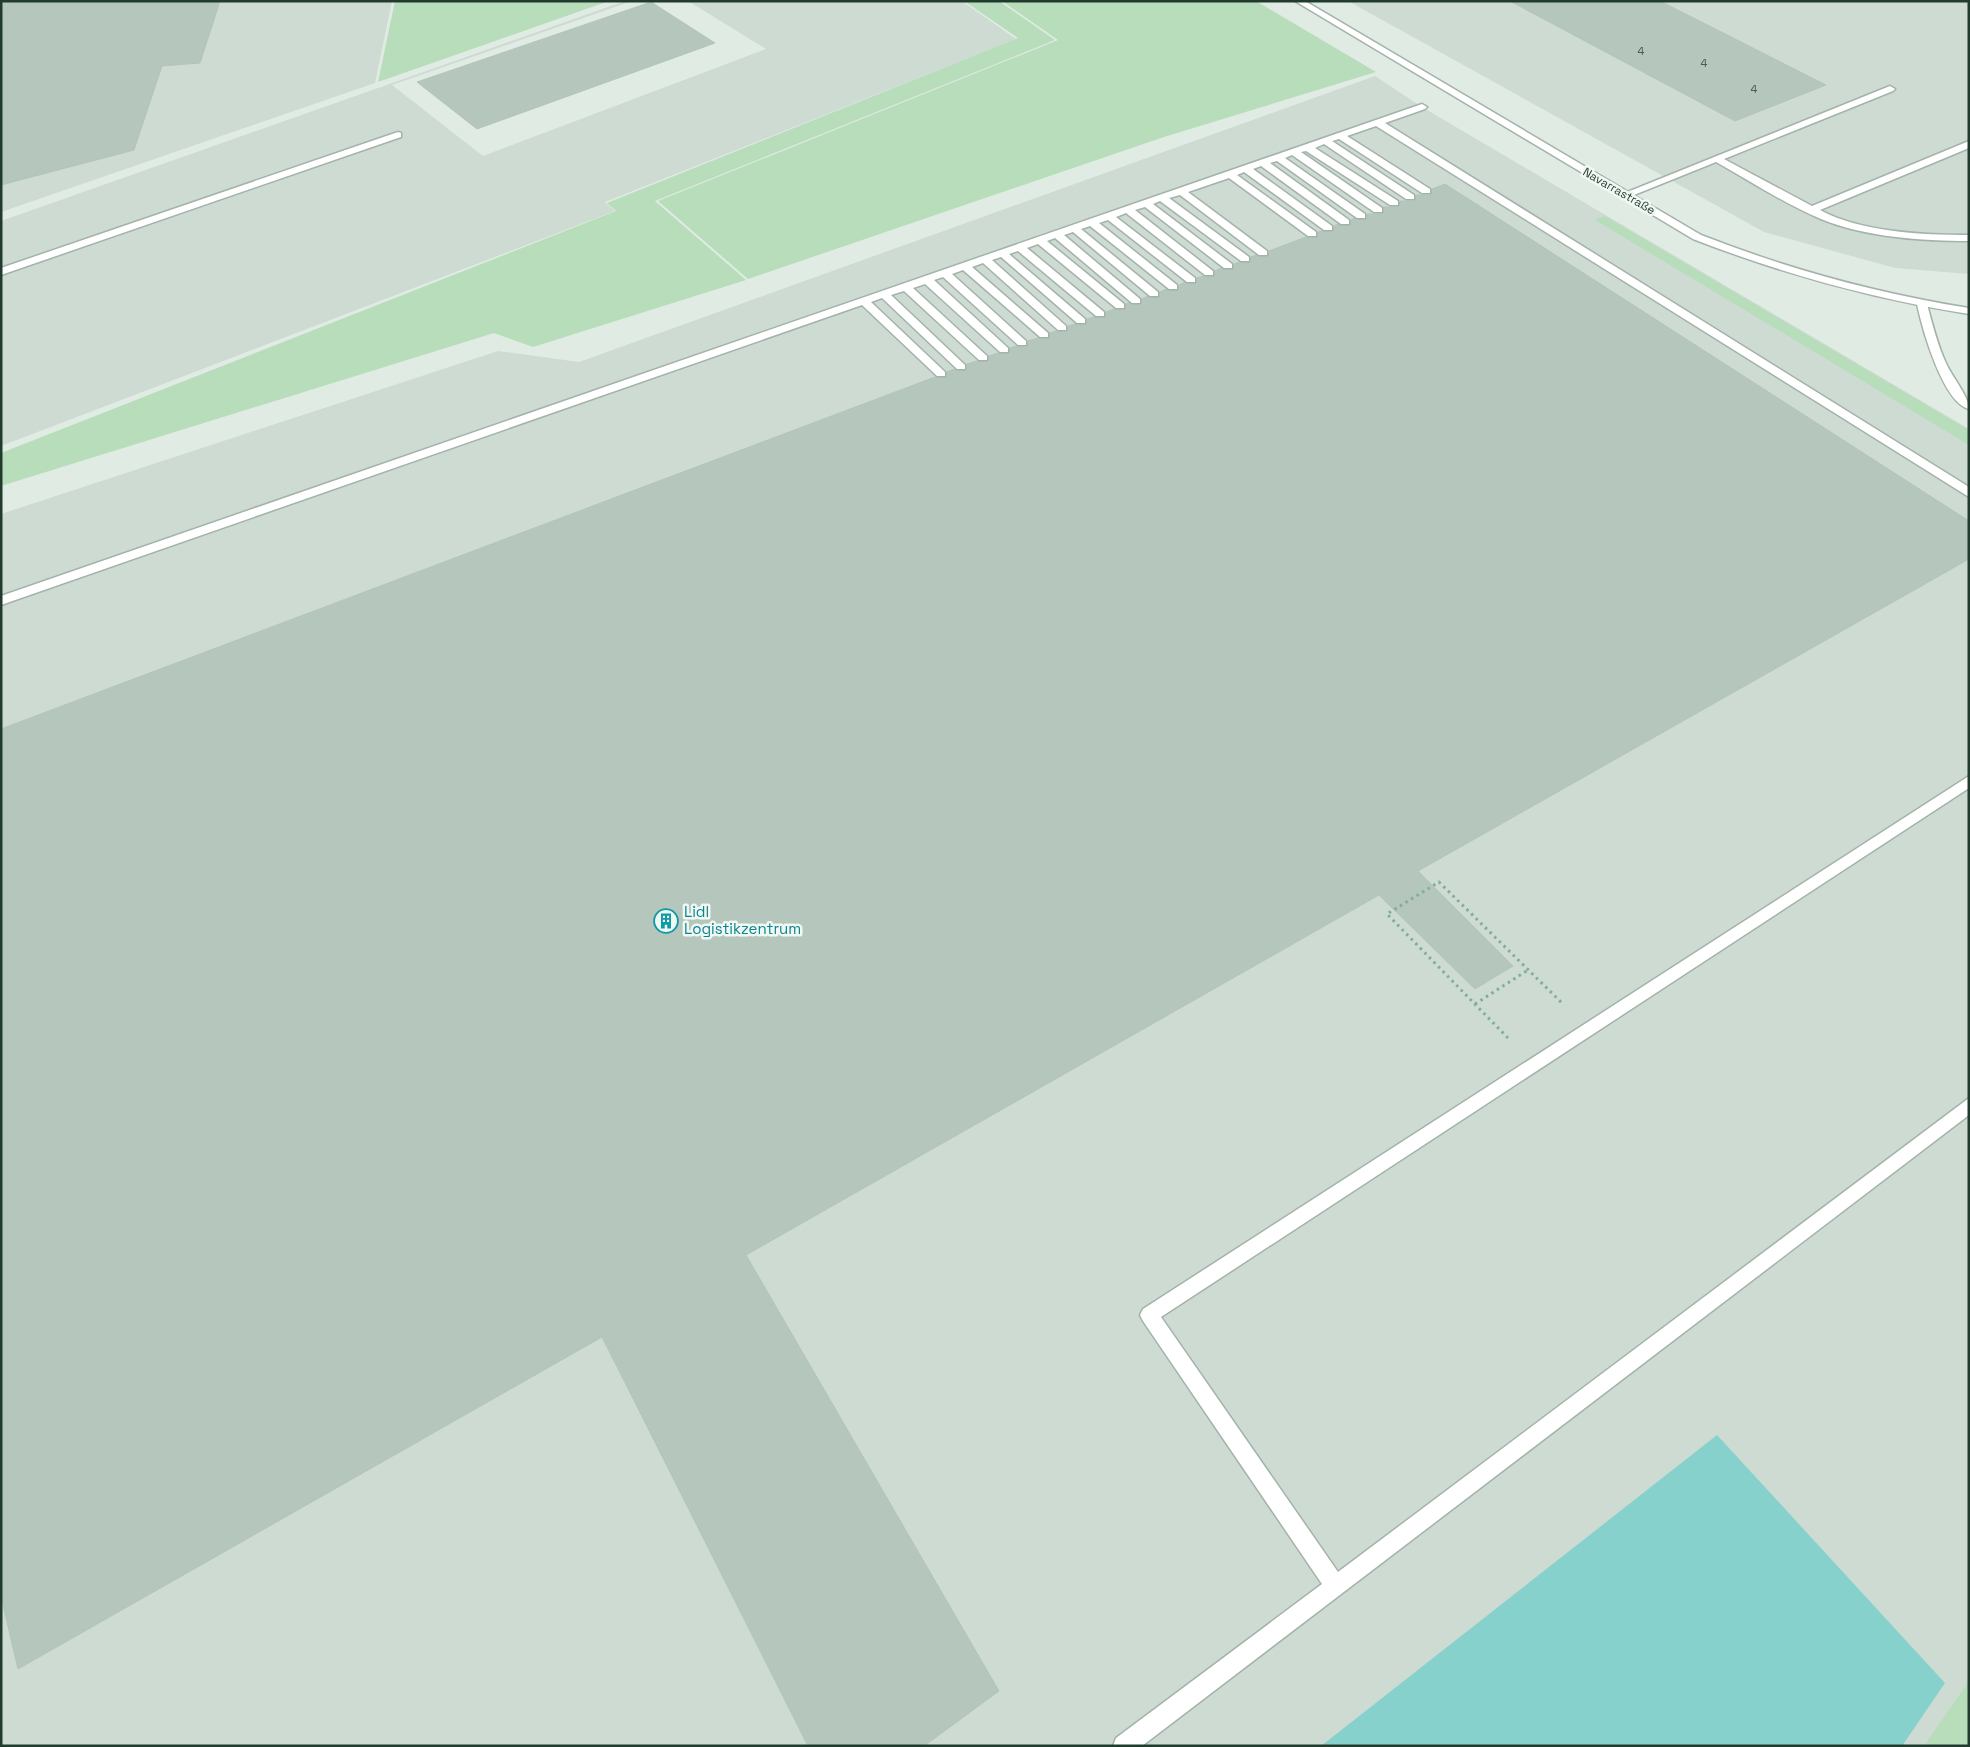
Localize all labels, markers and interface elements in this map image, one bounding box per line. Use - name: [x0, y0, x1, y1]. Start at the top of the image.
- house number: 4: [1638, 44, 1645, 58]
- house number: 4: [1701, 56, 1708, 70]
- house number: 4: [1751, 82, 1758, 96]
- street label: Navarrastraße: [1580, 164, 1658, 218]
- place label: Lidl Logistikzentrum: [684, 902, 801, 938]
- building icon: Lidl Logistikzentrum: [653, 908, 679, 934]

